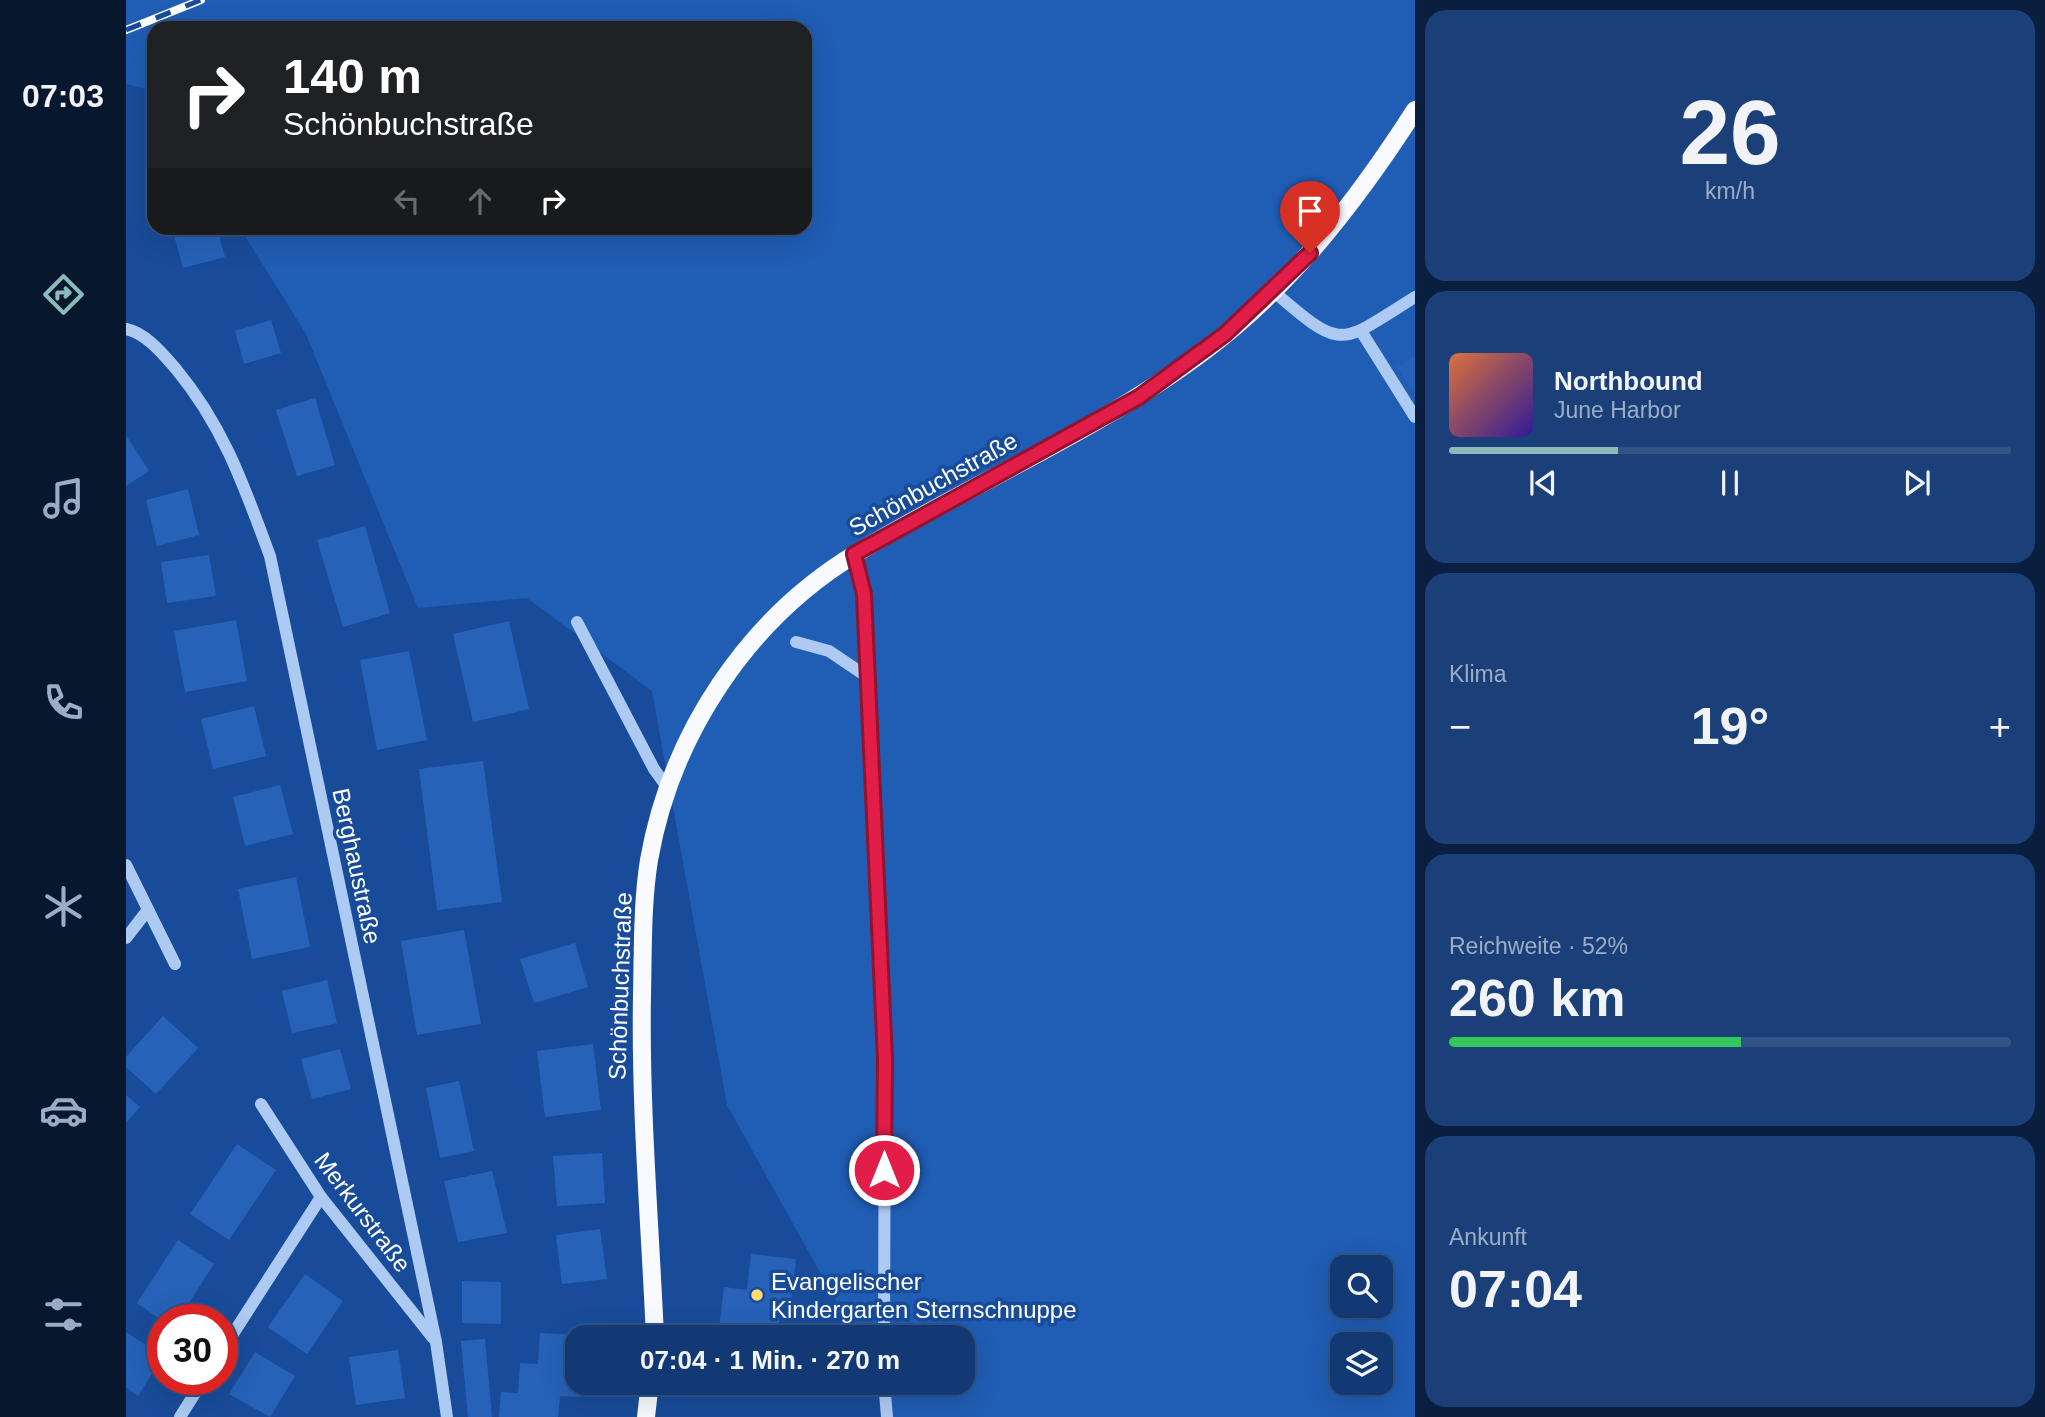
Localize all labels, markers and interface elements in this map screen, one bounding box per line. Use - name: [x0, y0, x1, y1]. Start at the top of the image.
- icon: right: [168, 49, 259, 140]
- text: 140 m: [283, 49, 422, 103]
- text: 07:03: [22, 78, 104, 114]
- text: 26: [1679, 82, 1781, 183]
- text: Schönbuchstraße: [283, 106, 534, 142]
- text: km/h: [1705, 178, 1755, 204]
- pin: [1280, 181, 1340, 253]
- icon: left: [388, 182, 426, 220]
- icon: ahead: [461, 182, 499, 220]
- icon: right: [534, 182, 572, 220]
- icon: arrive: [1291, 192, 1329, 230]
- icon: directions: [39, 270, 88, 319]
- text: Northbound: [1554, 366, 1703, 396]
- text: June Harbor: [1554, 397, 1681, 423]
- street label: Schönbuchstraße: [844, 427, 1022, 541]
- icon: previous: [1524, 464, 1562, 502]
- icon: pause: [1711, 464, 1749, 502]
- icon: next: [1898, 464, 1936, 502]
- icon: music: [39, 474, 88, 523]
- text: Klima: [1449, 661, 1507, 687]
- icon: phone: [39, 678, 88, 727]
- text: 19°: [1691, 697, 1769, 755]
- text: −: [1449, 706, 1471, 748]
- text: +: [1989, 706, 2011, 748]
- street label: Berghaustraße: [327, 786, 387, 946]
- icon: climate: [39, 882, 88, 931]
- street label: Schönbuchstraße: [603, 892, 637, 1080]
- text: Reichweite · 52%: [1449, 933, 1628, 959]
- text: 260 km: [1449, 969, 1625, 1027]
- icon: car: [39, 1086, 88, 1135]
- position arrow: [847, 1133, 921, 1207]
- street label: Merkurstraße: [309, 1147, 417, 1277]
- text: Ankunft: [1449, 1224, 1527, 1250]
- map controls: [1330, 1255, 1393, 1395]
- button: search: [1330, 1255, 1393, 1318]
- text: 07:04: [1449, 1260, 1582, 1318]
- place label: Evangelischer Kindergarten Sternschnuppe: [771, 1268, 1077, 1323]
- marker: Evangelischer Kindergarten Sternschnuppe: [749, 1287, 765, 1303]
- icon: filters: [39, 1290, 88, 1339]
- speed limit sign: 30: [147, 1304, 238, 1395]
- button: layers: [1330, 1332, 1393, 1395]
- text: 07:04 · 1 Min. · 270 m: [640, 1345, 900, 1375]

